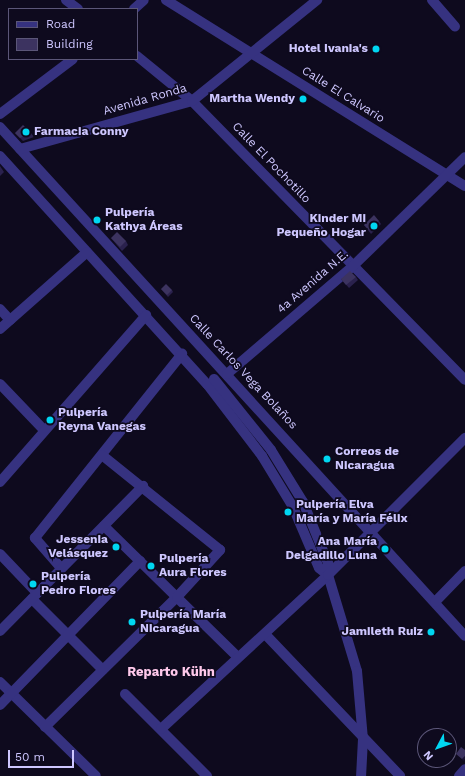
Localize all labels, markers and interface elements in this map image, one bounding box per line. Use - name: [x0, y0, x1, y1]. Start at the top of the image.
- legend: [8, 8, 138, 60]
- text: Road: [46, 17, 75, 31]
- text: Building: [46, 37, 93, 51]
- place label: Hotel Ivania's: [289, 42, 368, 56]
- marker: Hotel Ivania's: [371, 44, 381, 54]
- street label: Calle El Calvario: [299, 64, 387, 126]
- street label: Avenida Ronda: [101, 81, 189, 119]
- place label: Martha Wendy: [209, 92, 295, 106]
- marker: Martha Wendy: [298, 94, 308, 104]
- street label: Calle El Pochotillo: [229, 119, 313, 207]
- place label: Farmacia Conny: [34, 125, 129, 139]
- marker: Farmacia Conny: [21, 127, 31, 137]
- place label: Pulpería Kathya Áreas: [105, 206, 183, 234]
- place label: Kinder Mi Pequeño Hogar: [276, 212, 366, 240]
- marker: Pulpería Kathya Áreas: [92, 215, 102, 225]
- marker: Kinder Mi Pequeño Hogar: [369, 221, 379, 231]
- street label: 4a Avenida N.E.: [274, 247, 352, 317]
- street label: Calle Carlos Vega Bolaños: [186, 311, 300, 433]
- place label: Pulpería Reyna Vanegas: [58, 406, 146, 434]
- marker: Pulpería Reyna Vanegas: [45, 415, 55, 425]
- place label: Correos de Nicaragua: [335, 445, 399, 473]
- marker: Correos de Nicaragua: [322, 454, 332, 464]
- place label: Pulpería Elva María y María Félix: [296, 498, 408, 526]
- marker: Pulpería Elva María y María Félix: [283, 507, 293, 517]
- place label: Jessenia Velásquez: [48, 533, 108, 561]
- place label: Ana María Delgadillo Luna: [285, 535, 377, 563]
- marker: Jessenia Velásquez: [111, 542, 121, 552]
- marker: Ana María Delgadillo Luna: [380, 544, 390, 554]
- place label: Pulpería Aura Flores: [159, 552, 227, 580]
- marker: Pulpería Aura Flores: [146, 561, 156, 571]
- place label: Pulpería Pedro Flores: [41, 570, 116, 598]
- marker: Pulpería Pedro Flores: [28, 579, 38, 589]
- place label: Pulpería María Nicaragua: [140, 608, 226, 636]
- marker: Pulpería María Nicaragua: [127, 617, 137, 627]
- place label: Jamileth Ruiz: [342, 625, 423, 639]
- marker: Jamileth Ruiz: [426, 627, 436, 637]
- district label: Reparto Kühn: [127, 664, 215, 680]
- north arrow: [417, 728, 457, 768]
- scale bar: [10, 742, 76, 768]
- text: N: [421, 748, 436, 763]
- text: 50 m: [15, 750, 45, 764]

